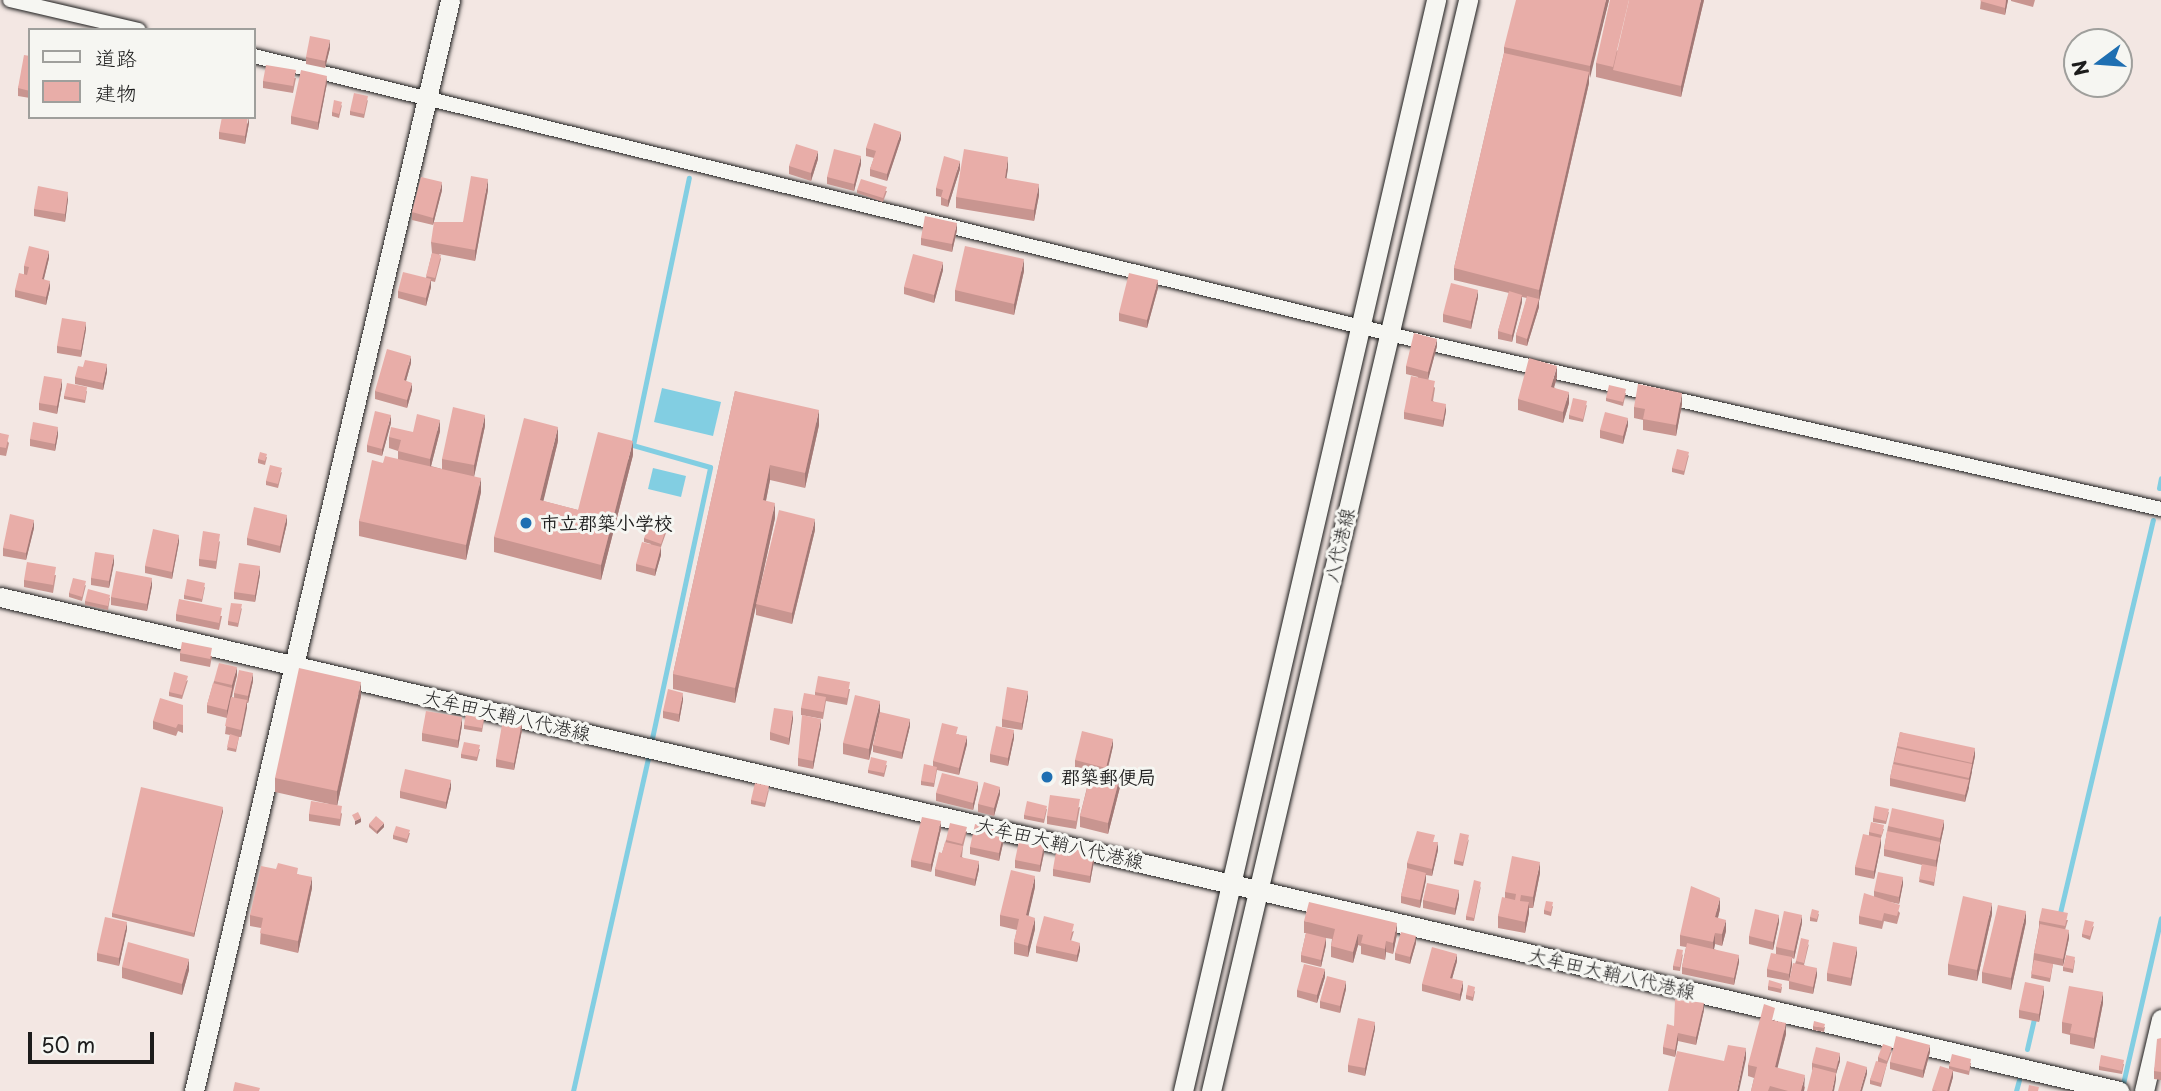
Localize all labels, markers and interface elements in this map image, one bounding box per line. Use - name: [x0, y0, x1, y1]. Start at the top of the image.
- legend: [28, 28, 256, 119]
- north arrow: [2063, 28, 2133, 98]
- text: 道路: [95, 41, 137, 73]
- text: N: [2064, 57, 2095, 79]
- text: 建物: [95, 76, 137, 108]
- street label: 八代港線: [1319, 505, 1359, 585]
- place label: 市立郡築小学校: [540, 512, 673, 534]
- marker: 市立郡築小学校: [518, 515, 534, 531]
- street label: 大牟田大鞘八代港線: [421, 685, 593, 745]
- place label: 郡築郵便局: [1061, 766, 1156, 788]
- marker: 郡築郵便局: [1039, 769, 1055, 785]
- street label: 大牟田大鞘八代港線: [974, 813, 1146, 873]
- street label: 大牟田大鞘八代港線: [1526, 943, 1698, 1003]
- scale bar: [32, 1018, 158, 1062]
- text: 50 m: [41, 1028, 95, 1060]

